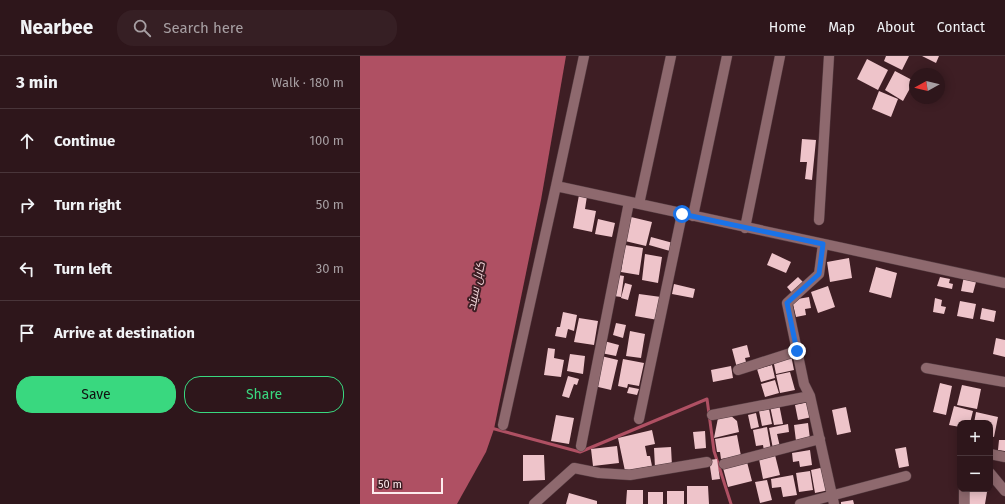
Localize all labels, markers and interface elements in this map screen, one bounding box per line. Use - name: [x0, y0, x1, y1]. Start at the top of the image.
- search box: [117, 10, 397, 46]
- text: Nearbee: [20, 16, 93, 39]
- icon: search: [131, 17, 153, 39]
- text: Search here: [163, 19, 243, 37]
- text: Home: [769, 19, 806, 36]
- text: Map: [828, 19, 855, 36]
- text: About: [877, 19, 915, 36]
- text: Contact: [937, 19, 985, 36]
- north arrow: [909, 68, 945, 104]
- text: 3 min: [16, 72, 58, 93]
- text: Walk · 180 m: [272, 75, 344, 90]
- icon: ahead: [16, 130, 38, 152]
- text: Continue: [54, 132, 115, 150]
- text: 100 m: [309, 133, 344, 148]
- icon: right: [16, 194, 38, 216]
- text: Turn right: [54, 196, 121, 214]
- text: 50 m: [316, 197, 344, 212]
- route start: [673, 205, 691, 223]
- icon: left: [16, 258, 38, 280]
- text: Turn left: [54, 260, 112, 278]
- water label: کابل سيند: [464, 260, 488, 311]
- text: 30 m: [316, 261, 344, 276]
- icon: arrive: [16, 322, 38, 344]
- text: Arrive at destination: [54, 324, 195, 342]
- route end: [788, 342, 806, 360]
- button: Save: [16, 376, 176, 413]
- button: Share: [184, 376, 344, 413]
- map controls: [957, 420, 993, 492]
- button: +: [957, 420, 993, 456]
- button: −: [957, 456, 993, 492]
- scale bar: [372, 476, 443, 495]
- text: 50 m: [378, 478, 402, 491]

